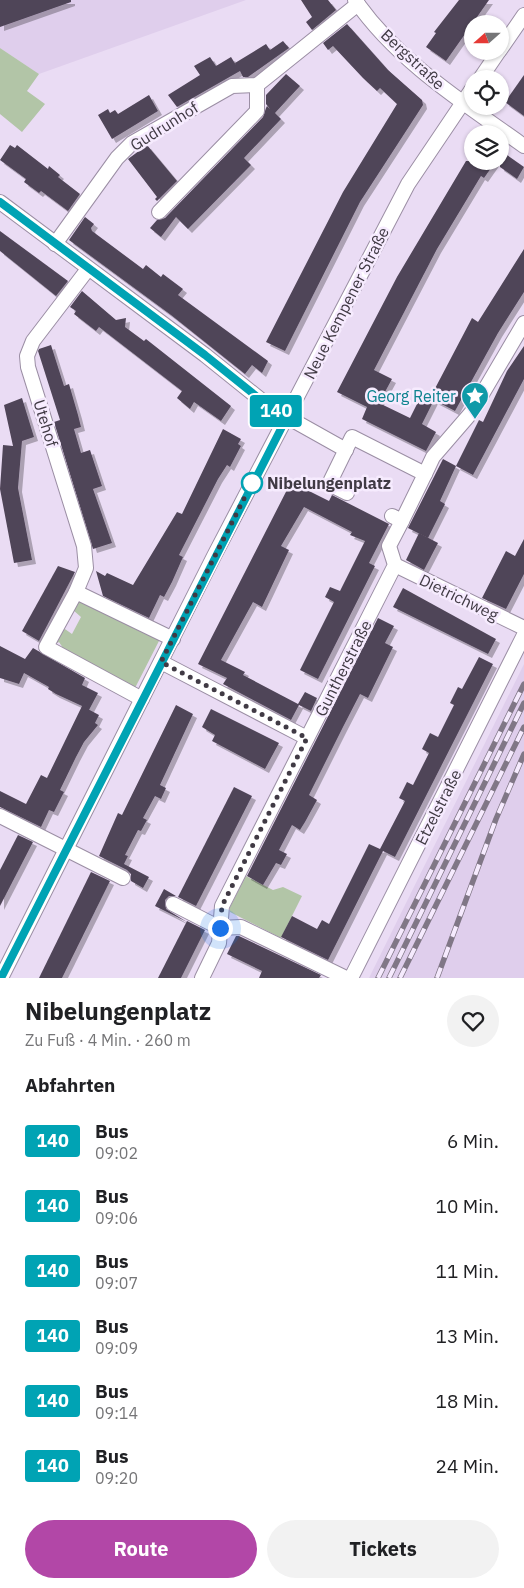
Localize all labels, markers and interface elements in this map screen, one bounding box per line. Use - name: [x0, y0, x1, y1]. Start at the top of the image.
- north arrow: [464, 15, 509, 60]
- map controls: [464, 15, 509, 170]
- street label: Bergstraße: [377, 24, 449, 94]
- button: locate: [464, 70, 509, 115]
- street label: Gudrunhof: [126, 97, 202, 155]
- button: layers: [464, 125, 509, 170]
- street label: Neue Kempener Straße: [299, 223, 393, 382]
- place icon: Georg Reiter: [460, 381, 490, 420]
- place label: Georg Reiter: [366, 386, 456, 406]
- line badge: 140: [247, 395, 305, 427]
- street label: Utehof: [29, 397, 63, 449]
- text: 140: [260, 399, 292, 422]
- marker: Nibelungenplatz: [241, 472, 263, 494]
- place label: Nibelungenplatz: [267, 473, 391, 493]
- street label: Dietrichweg: [416, 569, 502, 625]
- street label: Guntherstraße: [310, 616, 376, 719]
- street label: Etzelstraße: [410, 766, 466, 848]
- your location: [208, 916, 233, 941]
- text: Nibelungenplatz: [25, 995, 211, 1027]
- button: heart: [447, 995, 499, 1047]
- text: Zu Fuß · 4 Min. · 260 m: [25, 1030, 191, 1050]
- text: Abfahrten: [25, 1073, 115, 1097]
- text: Bus: [95, 1119, 129, 1143]
- text: 140: [36, 1129, 69, 1152]
- text: 6 Min.: [447, 1129, 499, 1153]
- text: 09:02: [95, 1143, 138, 1163]
- text: Bus: [95, 1184, 129, 1208]
- text: 140: [36, 1194, 69, 1217]
- text: 10 Min.: [436, 1194, 499, 1218]
- text: 09:06: [95, 1208, 138, 1228]
- text: Bus: [95, 1249, 129, 1273]
- text: 140: [36, 1259, 69, 1282]
- text: 11 Min.: [436, 1259, 499, 1283]
- text: 09:07: [95, 1273, 138, 1293]
- text: Bus: [95, 1314, 129, 1338]
- text: 140: [36, 1324, 69, 1347]
- text: 13 Min.: [436, 1324, 499, 1348]
- text: 09:09: [95, 1338, 138, 1358]
- text: Bus: [95, 1379, 129, 1403]
- text: 140: [36, 1389, 69, 1412]
- text: 18 Min.: [436, 1389, 499, 1413]
- text: 09:14: [95, 1403, 138, 1423]
- text: Bus: [95, 1444, 129, 1468]
- text: 140: [36, 1454, 69, 1477]
- text: 24 Min.: [436, 1454, 499, 1478]
- text: 09:20: [95, 1468, 138, 1488]
- button: Route: [25, 1520, 257, 1578]
- button: Tickets: [267, 1520, 499, 1578]

